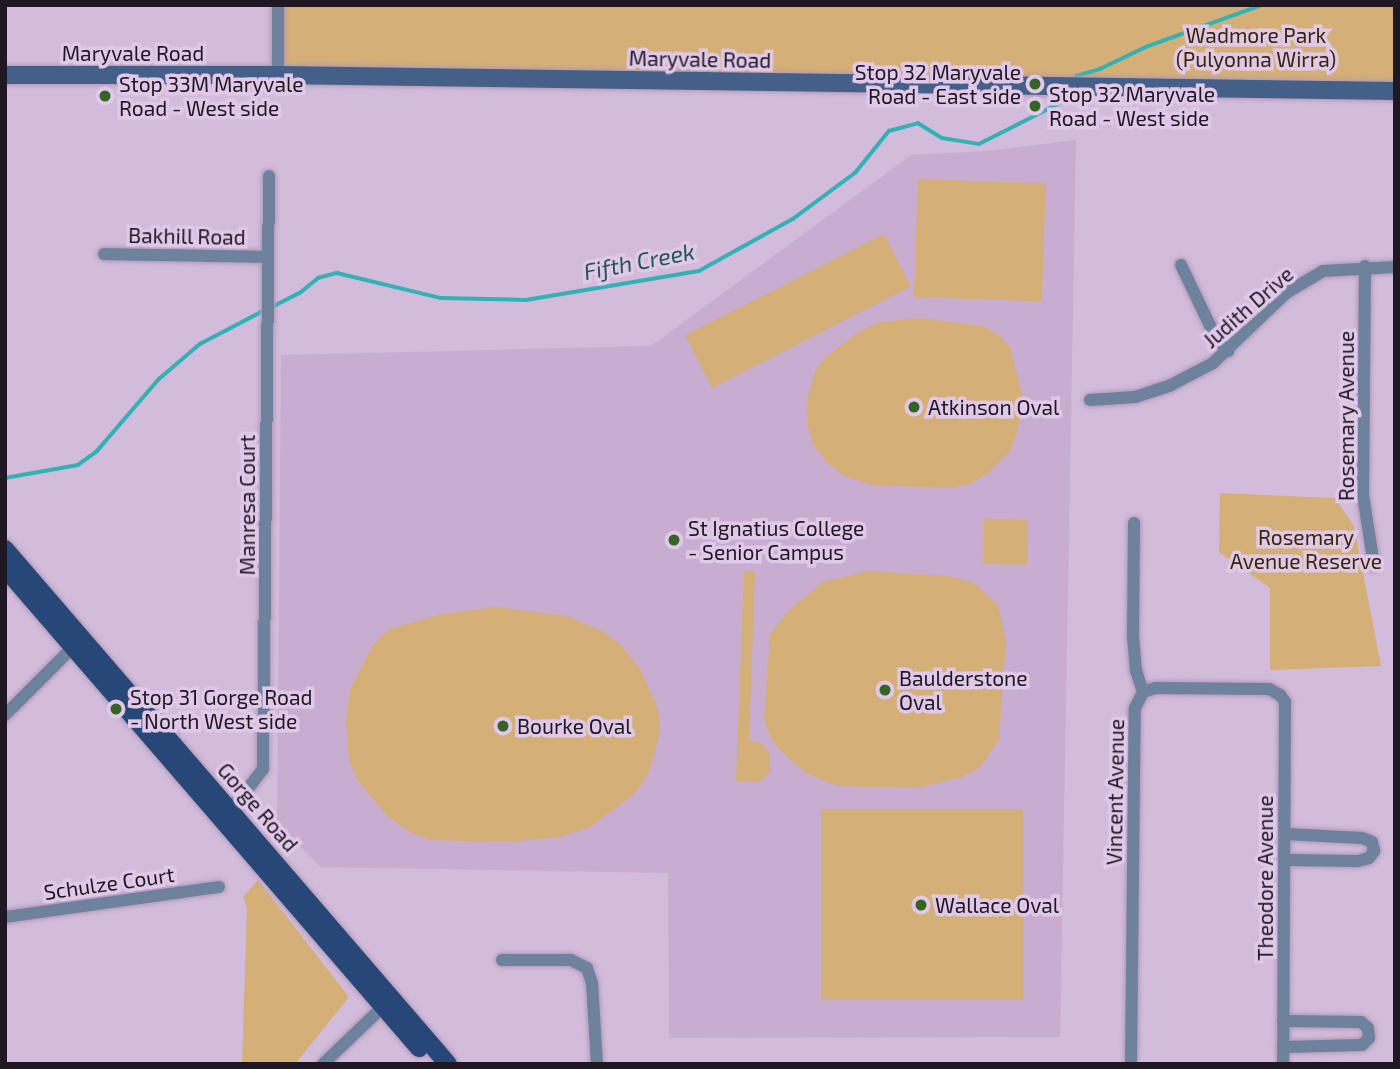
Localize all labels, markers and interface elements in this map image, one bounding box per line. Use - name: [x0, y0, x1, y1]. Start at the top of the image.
- park label: Wadmore Park (Pulyonna Wirra): [1176, 22, 1336, 72]
- street label: Maryvale Road: [62, 40, 204, 66]
- street label: Maryvale Road: [628, 45, 772, 73]
- place label: Stop 32 Maryvale Road - East side: [855, 59, 1021, 109]
- place label: Stop 33M Maryvale Road - West side: [119, 71, 303, 121]
- marker: Stop 32 Maryvale Road - East side: [1027, 76, 1043, 92]
- place label: Stop 32 Maryvale Road - West side: [1049, 81, 1215, 131]
- marker: Stop 33M Maryvale Road - West side: [97, 88, 113, 104]
- marker: Stop 32 Maryvale Road - West side: [1027, 98, 1043, 114]
- street label: Bakhill Road: [128, 222, 246, 250]
- water label: Fifth Creek: [581, 237, 697, 285]
- street label: Judith Drive: [1198, 261, 1298, 353]
- street label: Rosemary Avenue: [1333, 330, 1359, 502]
- place label: Atkinson Oval: [928, 394, 1059, 420]
- marker: Atkinson Oval: [906, 399, 922, 415]
- street label: Manresa Court: [234, 435, 260, 575]
- place label: St Ignatius College - Senior Campus: [688, 515, 864, 565]
- park label: Rosemary Avenue Reserve: [1230, 524, 1382, 574]
- marker: St Ignatius College - Senior Campus: [666, 532, 682, 548]
- place label: Baulderstone Oval: [899, 665, 1028, 715]
- marker: Baulderstone Oval: [877, 682, 893, 698]
- place label: Stop 31 Gorge Road - North West side: [130, 684, 313, 734]
- marker: Stop 31 Gorge Road - North West side: [108, 701, 124, 717]
- place label: Bourke Oval: [517, 713, 631, 739]
- marker: Bourke Oval: [495, 718, 511, 734]
- street label: Vincent Avenue: [1101, 718, 1129, 866]
- street label: Gorge Road: [213, 757, 303, 857]
- street label: Theodore Avenue: [1252, 795, 1278, 961]
- street label: Schulze Court: [42, 861, 176, 905]
- place label: Wallace Oval: [935, 892, 1059, 918]
- marker: Wallace Oval: [913, 897, 929, 913]

